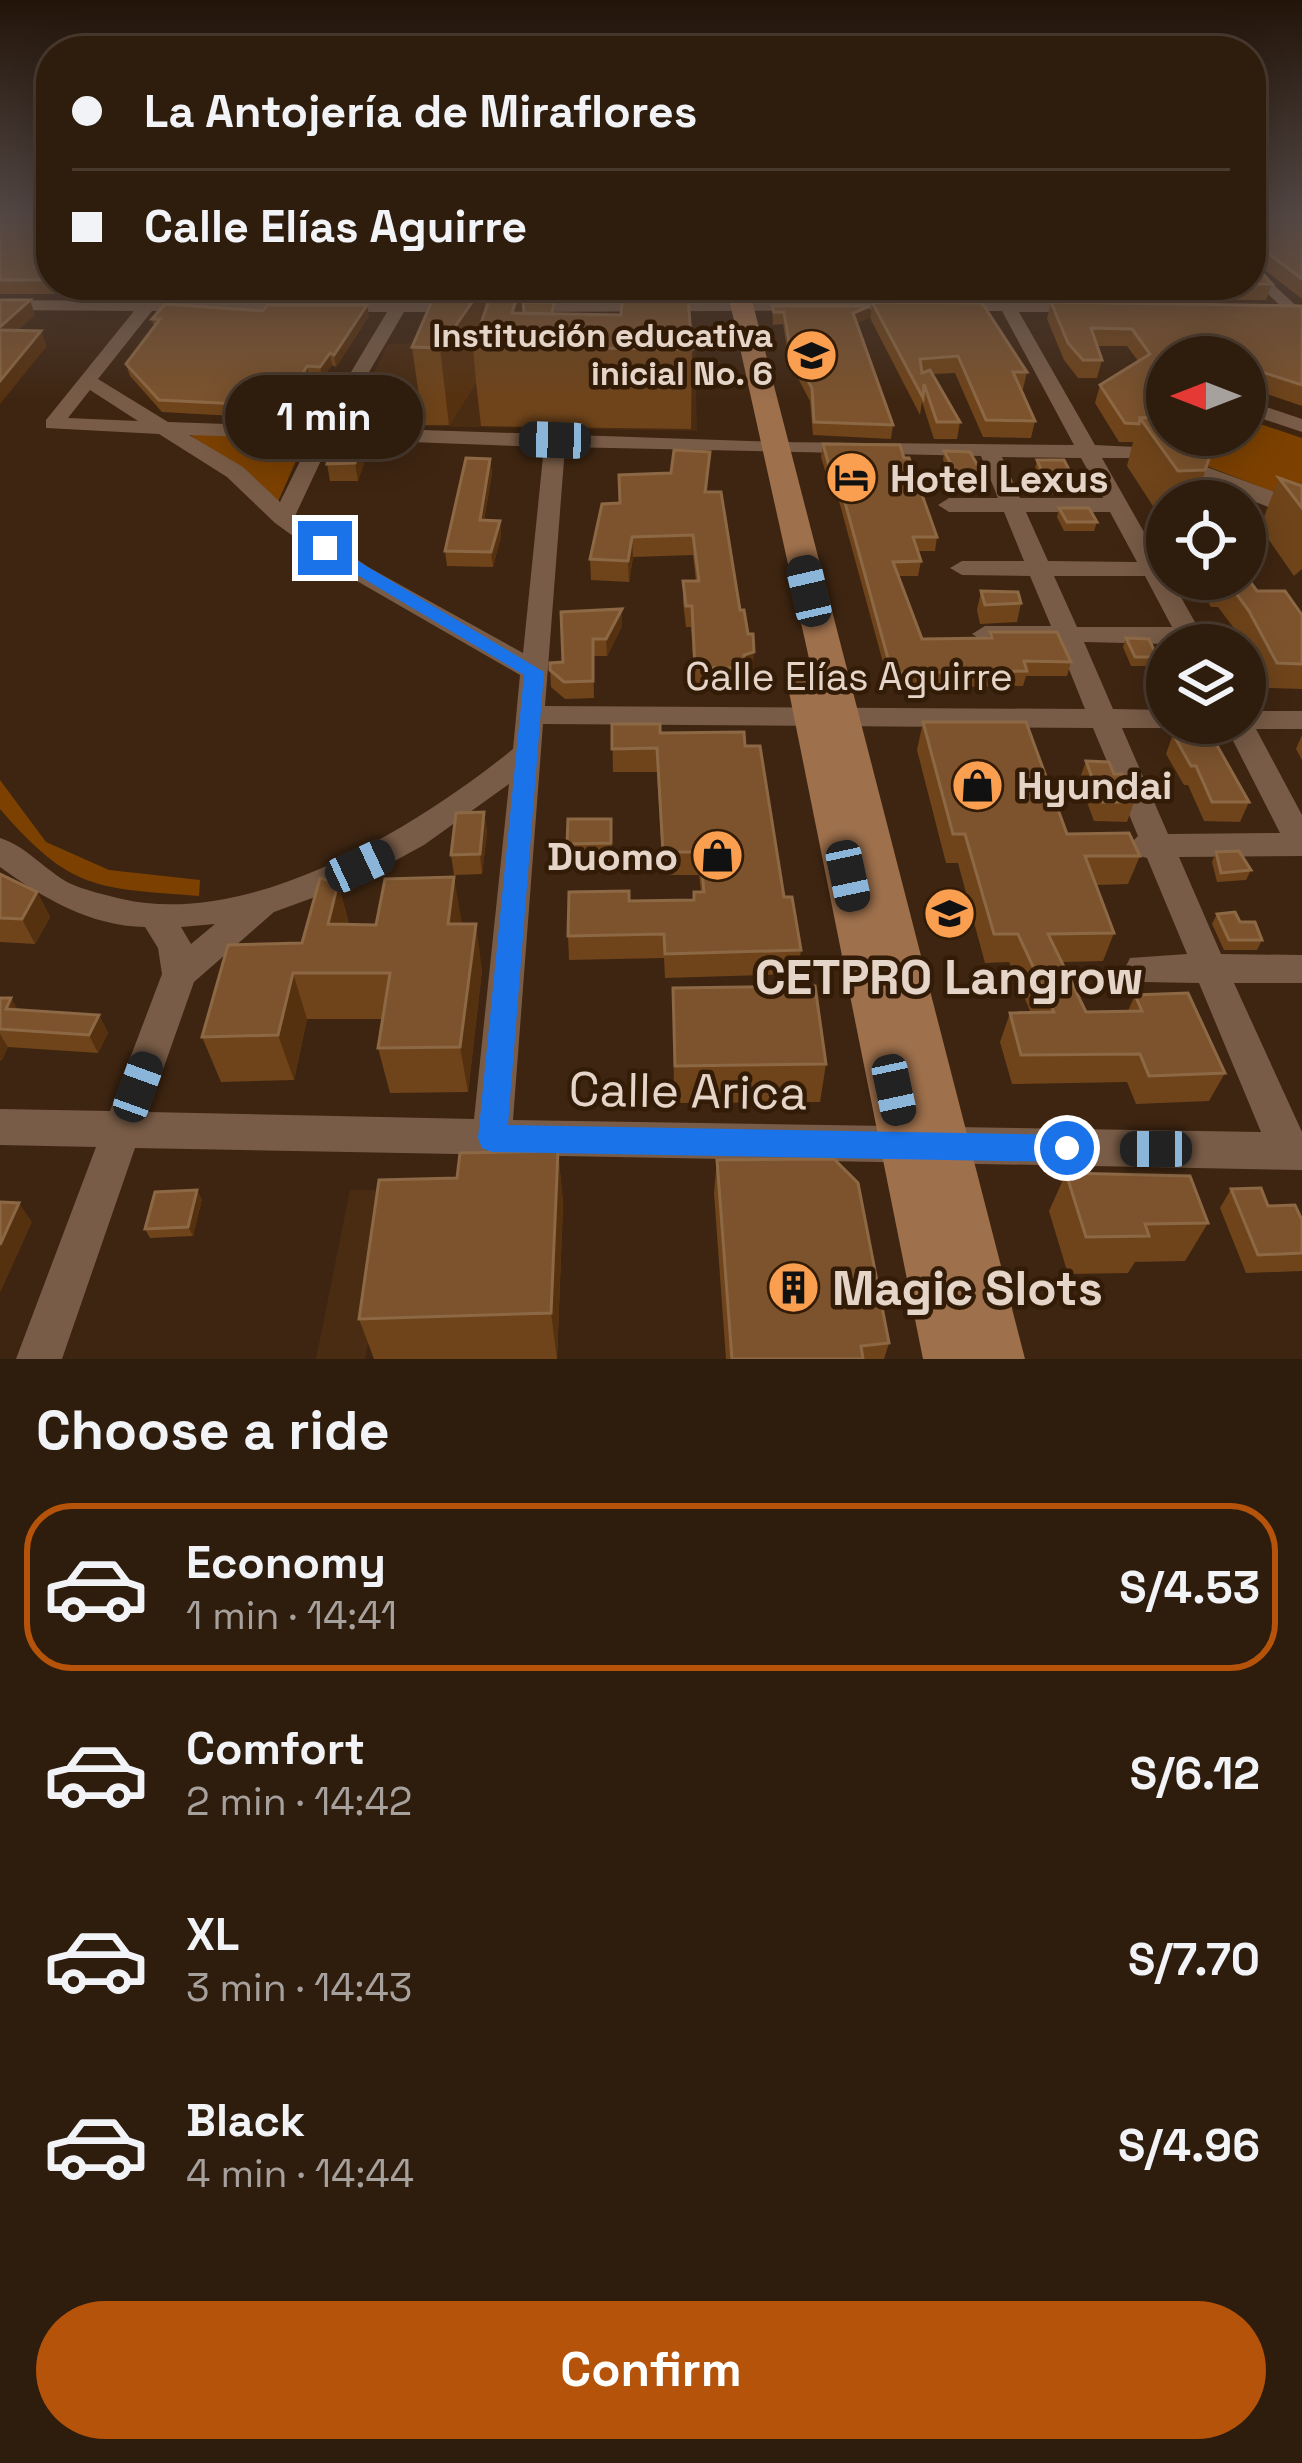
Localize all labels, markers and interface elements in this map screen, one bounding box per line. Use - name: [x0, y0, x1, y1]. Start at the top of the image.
- text: La Antojería de Miraflores: [144, 83, 697, 140]
- text: Calle Elías Aguirre: [144, 198, 527, 255]
- place label: Institución educativa inicial No. 6: [433, 315, 773, 395]
- school or university icon: Institución educativa inicial No. 6: [784, 327, 840, 383]
- north arrow: [1146, 336, 1266, 456]
- map controls: [1146, 336, 1266, 744]
- callout: 1 min: [226, 374, 424, 458]
- text: 1 min: [276, 392, 372, 441]
- car: [518, 421, 592, 459]
- hotel icon: Hotel Lexus: [823, 450, 879, 506]
- place label: Hotel Lexus: [890, 454, 1109, 503]
- button: locate: [1146, 480, 1266, 600]
- route end: [298, 521, 352, 575]
- car: [783, 552, 835, 630]
- button: layers: [1146, 624, 1266, 744]
- street label: Calle Elías Aguirre: [685, 652, 1013, 701]
- shop icon: Hyundai: [950, 757, 1006, 813]
- place label: Hyundai: [1017, 761, 1172, 810]
- shop icon: Duomo: [689, 828, 745, 884]
- place label: Duomo: [547, 832, 678, 881]
- car: [320, 834, 400, 898]
- car: [823, 837, 873, 915]
- school or university icon: CETPRO Langrow: [921, 886, 977, 942]
- place label: CETPRO Langrow: [755, 947, 1143, 1008]
- car: [109, 1047, 167, 1127]
- car: [869, 1051, 919, 1129]
- street label: Calle Arica: [568, 1058, 808, 1124]
- route start: [1040, 1121, 1094, 1175]
- car: [1120, 1131, 1192, 1167]
- place label: Magic Slots: [832, 1258, 1103, 1319]
- building icon: Magic Slots: [765, 1260, 821, 1316]
- text: Choose a ride: [36, 1396, 390, 1465]
- icon: car: [42, 1533, 150, 1641]
- text: Economy: [186, 1534, 386, 1591]
- text: S/4.53: [1119, 1559, 1260, 1616]
- text: 1 min · 14:41: [186, 1591, 397, 1640]
- icon: car: [42, 1719, 150, 1827]
- text: Comfort: [186, 1720, 365, 1777]
- text: S/6.12: [1130, 1745, 1260, 1802]
- text: 2 min · 14:42: [186, 1777, 412, 1826]
- icon: car: [42, 1905, 150, 2013]
- text: XL: [186, 1906, 239, 1963]
- text: S/7.70: [1128, 1931, 1260, 1988]
- text: 3 min · 14:43: [186, 1963, 412, 2012]
- icon: car: [42, 2091, 150, 2199]
- text: Black: [186, 2092, 305, 2149]
- text: S/4.96: [1118, 2117, 1260, 2174]
- text: 4 min · 14:44: [186, 2149, 414, 2198]
- button: Confirm: [36, 2301, 1266, 2439]

